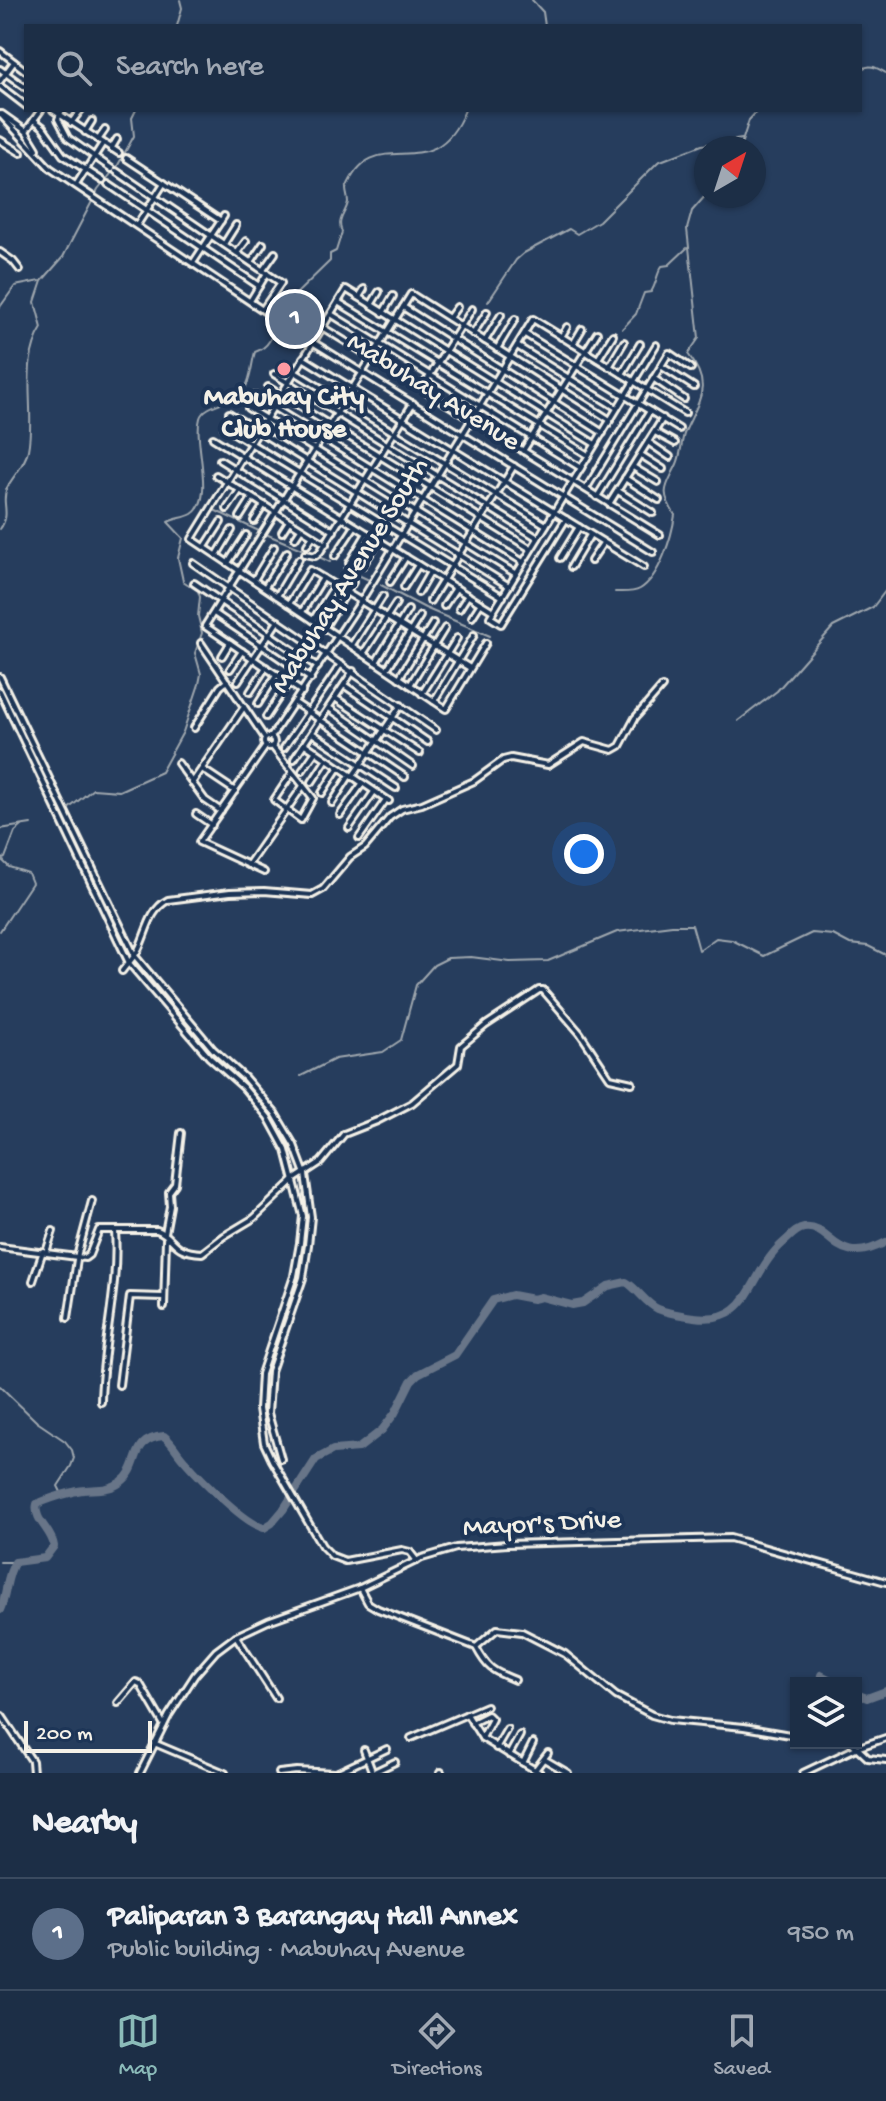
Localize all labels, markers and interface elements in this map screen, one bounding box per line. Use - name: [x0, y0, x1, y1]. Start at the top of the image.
- search box: [24, 24, 862, 112]
- icon: search: [52, 46, 96, 90]
- text: Search here: [116, 51, 264, 86]
- north arrow: [694, 136, 766, 208]
- pin: 1: [269, 289, 321, 349]
- street label: Mabuhay Avenue: [340, 327, 526, 460]
- marker: Mabuhay City Club House: [275, 360, 293, 378]
- place label: Mabuhay City Club House: [204, 382, 364, 447]
- street label: Mabuhay Avenue South: [265, 452, 437, 700]
- your location: [564, 834, 604, 874]
- street label: Mayor's Drive: [462, 1504, 622, 1546]
- map controls: [790, 1677, 862, 1749]
- button: layers: [790, 1677, 862, 1749]
- scale bar: [24, 1717, 152, 1753]
- text: 200 m: [36, 1722, 93, 1748]
- text: Nearby: [32, 1805, 137, 1845]
- text: Paliparan 3 Barangay Hall Annex: [108, 1901, 518, 1936]
- text: 1: [53, 1919, 63, 1950]
- text: 950 m: [788, 1919, 854, 1950]
- text: Public building · Mabuhay Avenue: [108, 1936, 464, 1967]
- tab: Map: [116, 2009, 160, 2083]
- tab: Directions: [392, 2009, 482, 2083]
- tab: Saved: [714, 2009, 770, 2083]

